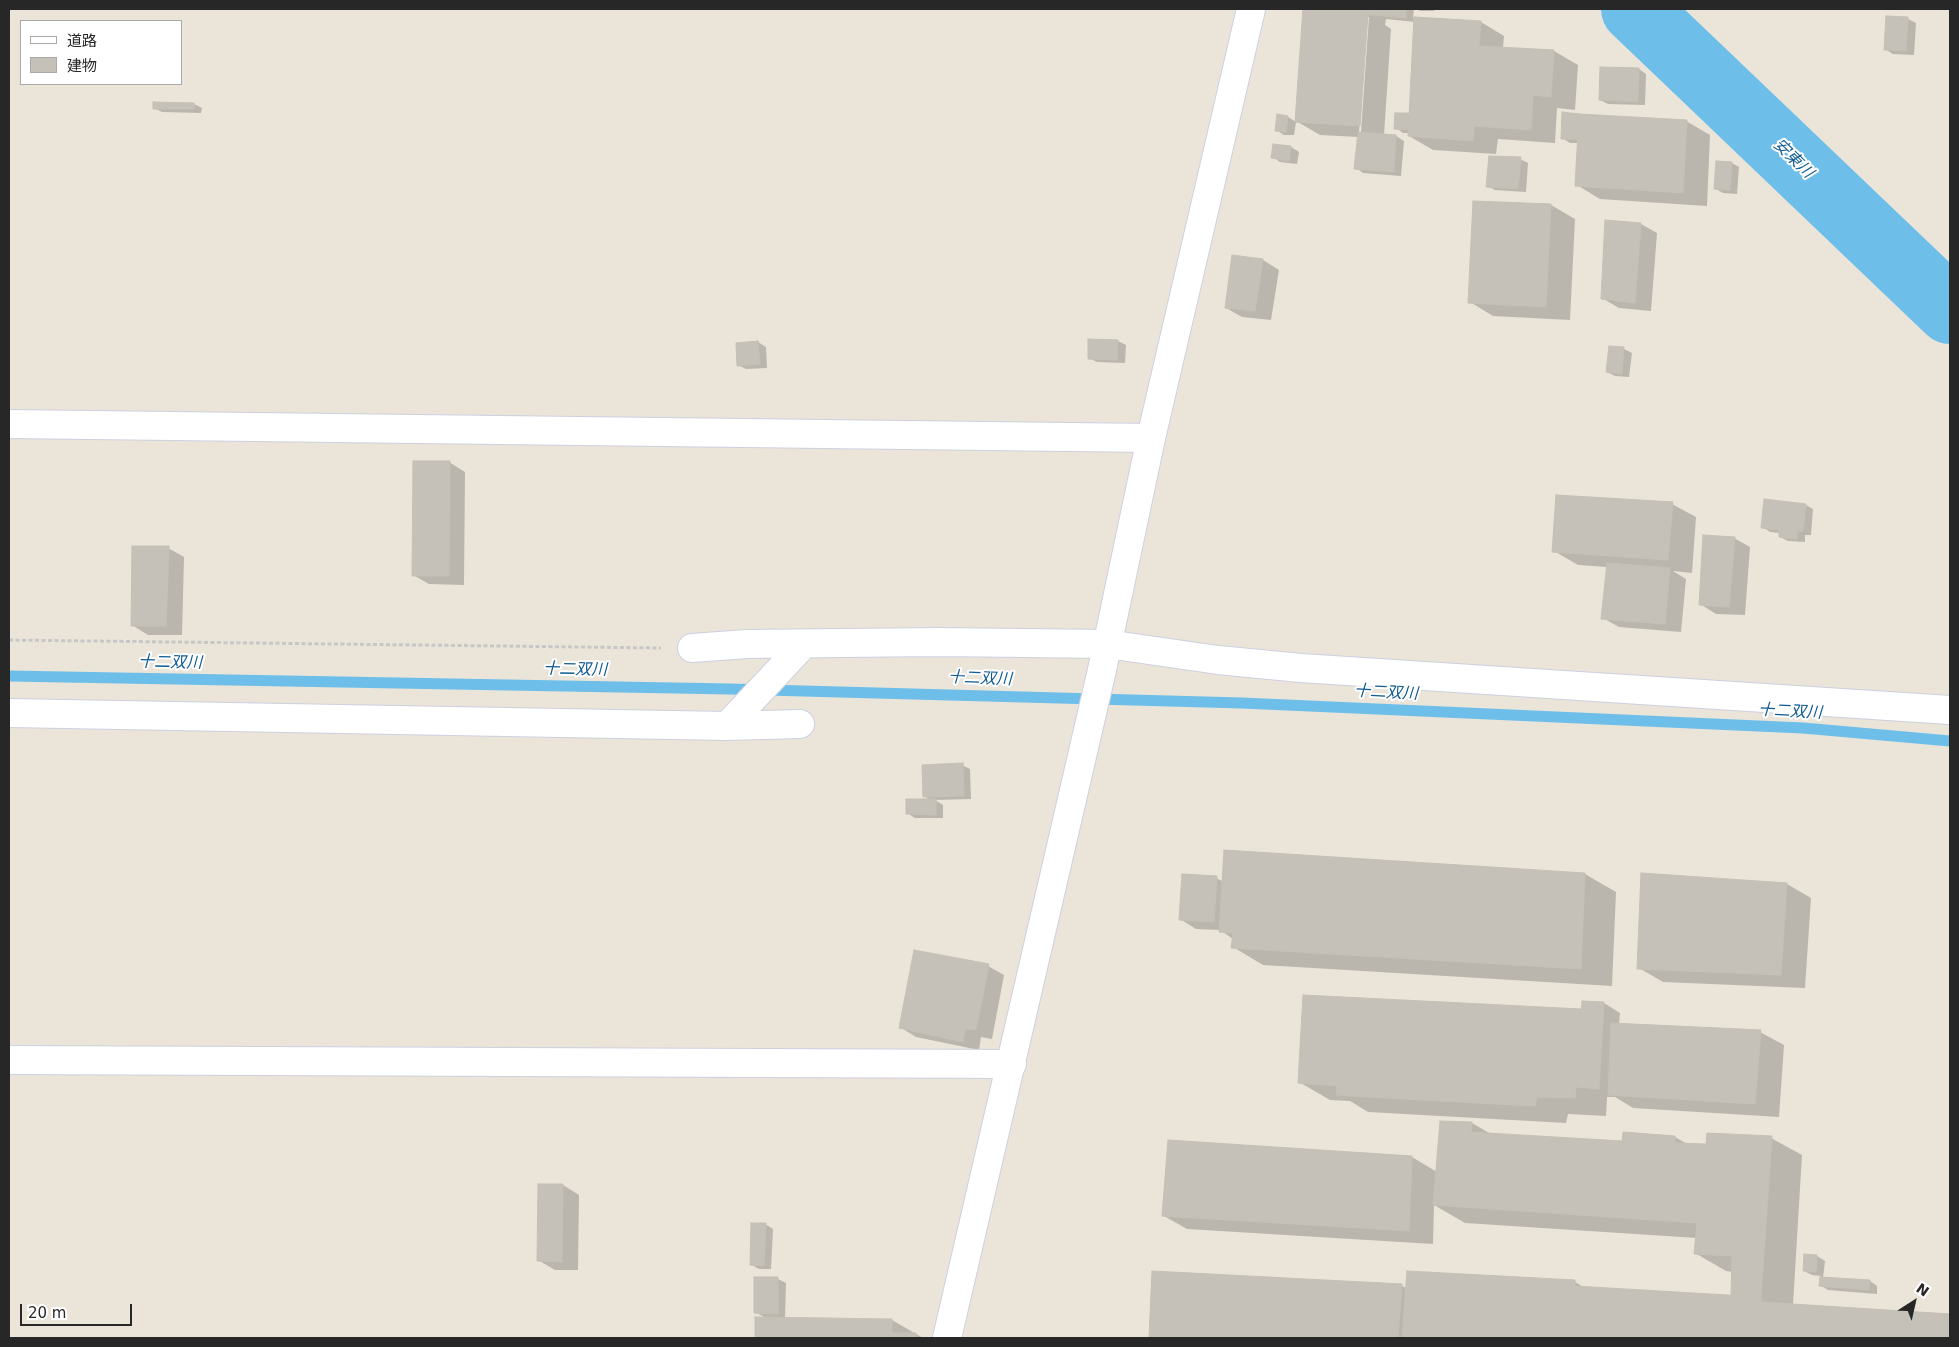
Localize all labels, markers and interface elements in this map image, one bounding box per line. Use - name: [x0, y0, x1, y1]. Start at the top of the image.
- legend: [20, 20, 182, 85]
- text: 道路: [67, 32, 97, 50]
- text: 建物: [67, 57, 97, 75]
- water label: 安東川: [1769, 135, 1817, 183]
- water label: 十二双川: [138, 653, 202, 673]
- water label: 十二双川: [543, 660, 607, 680]
- water label: 十二双川: [948, 668, 1012, 690]
- water label: 十二双川: [1354, 682, 1418, 704]
- water label: 十二双川: [1758, 701, 1822, 723]
- north arrow: [1889, 1277, 1939, 1327]
- text: N: [1913, 1280, 1932, 1300]
- scale bar: [22, 1294, 135, 1326]
- text: 20 m: [28, 1304, 66, 1322]

